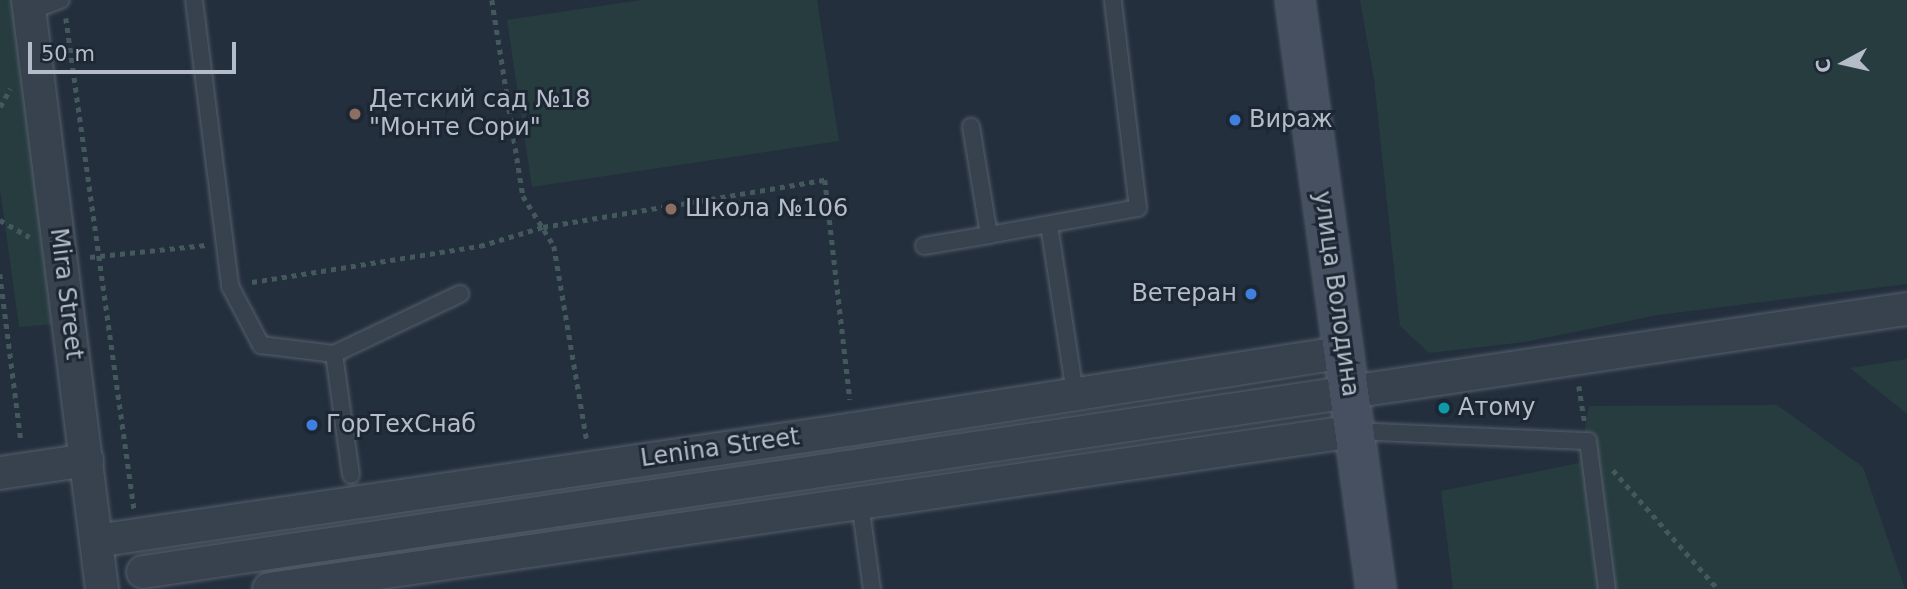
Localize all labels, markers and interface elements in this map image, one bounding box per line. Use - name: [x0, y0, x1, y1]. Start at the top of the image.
- scale bar: [32, 28, 240, 72]
- north arrow: [1809, 28, 1879, 98]
- text: 50 m: [41, 42, 95, 66]
- text: С: [1811, 57, 1835, 74]
- place label: Детский сад №18 "Монте Сори": [369, 86, 591, 142]
- marker: Детский сад №18 "Монте Сори": [347, 106, 363, 122]
- place label: Вираж: [1249, 106, 1333, 134]
- marker: Вираж: [1227, 112, 1243, 128]
- street label: улица Володина: [1307, 189, 1365, 399]
- place label: Школа №106: [685, 195, 848, 223]
- marker: Школа №106: [663, 201, 679, 217]
- street label: Mira Street: [44, 226, 88, 362]
- place label: Ветеран: [1131, 280, 1237, 308]
- marker: Ветеран: [1243, 286, 1259, 302]
- place label: Атому: [1458, 394, 1535, 422]
- marker: Атому: [1436, 400, 1452, 416]
- place label: ГорТехСнаб: [326, 411, 476, 439]
- marker: ГорТехСнаб: [304, 417, 320, 433]
- street label: Lenina Street: [639, 423, 801, 473]

